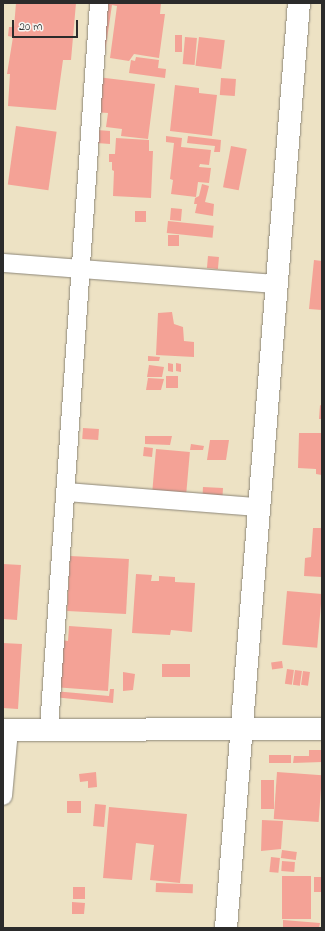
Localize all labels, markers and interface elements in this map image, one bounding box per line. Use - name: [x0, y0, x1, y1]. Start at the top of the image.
- scale bar: [14, 12, 80, 38]
- text: 20 m: [19, 18, 42, 36]

